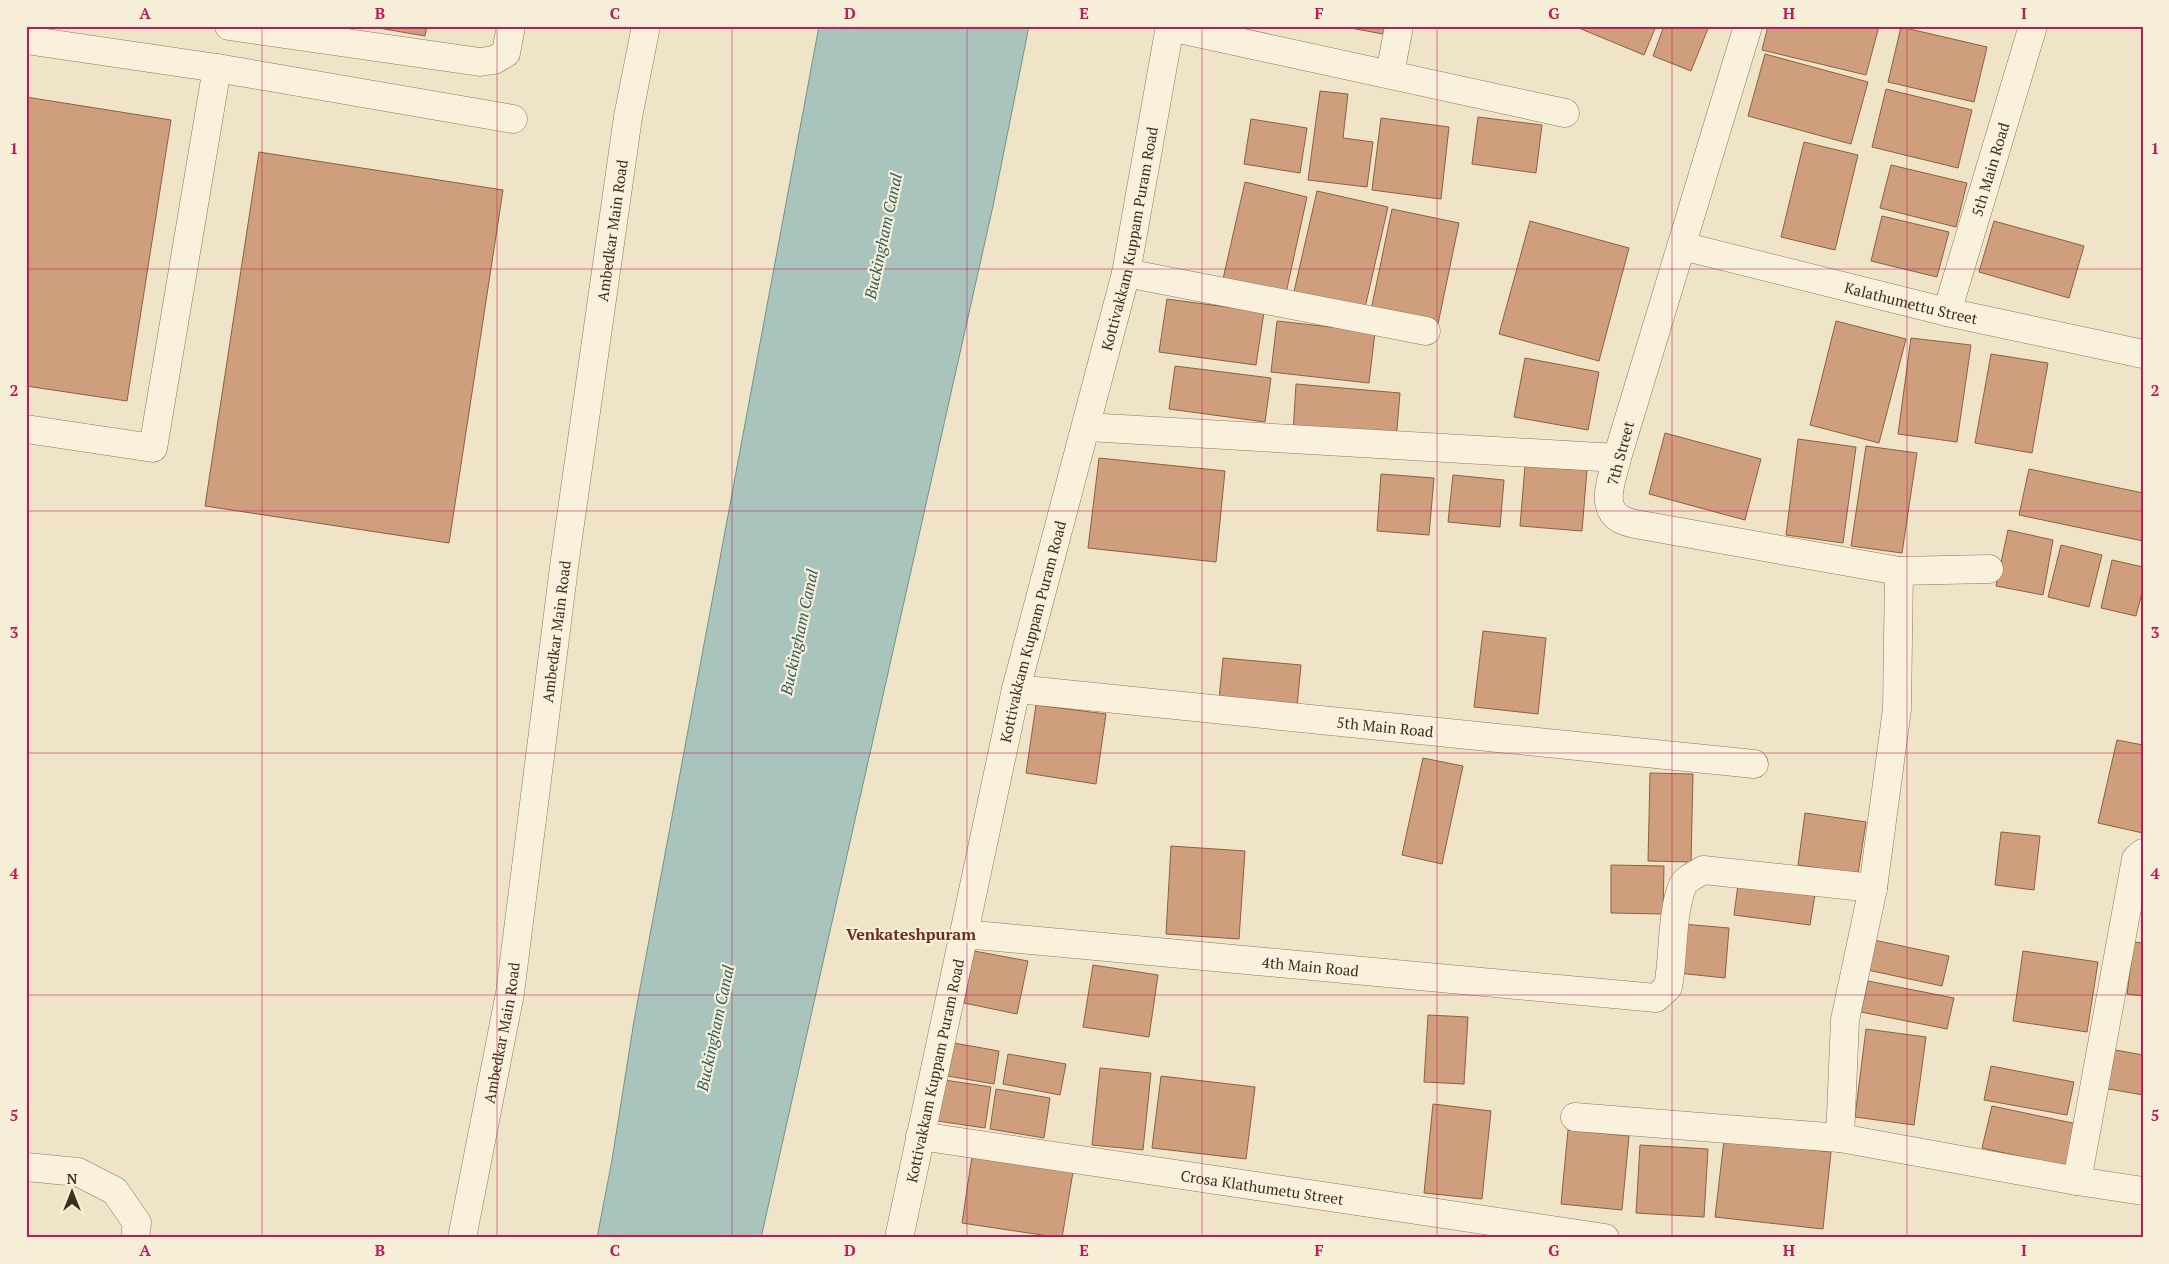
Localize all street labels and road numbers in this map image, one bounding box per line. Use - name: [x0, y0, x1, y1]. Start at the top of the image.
- street label: 5th Main Road: [1966, 120, 2013, 219]
- street label: Kottivakkam Kuppam Puram Road: [1096, 125, 1162, 353]
- street label: Ambedkar Main Road: [592, 158, 632, 303]
- street label: Kalathumettu Street: [1842, 277, 1980, 328]
- street label: 7th Street: [1602, 418, 1638, 487]
- street label: Kottivakkam Kuppam Puram Road: [995, 518, 1070, 744]
- street label: Ambedkar Main Road: [537, 559, 575, 704]
- street label: 5th Main Road: [1336, 712, 1434, 741]
- street label: 4th Main Road: [1261, 952, 1360, 980]
- street label: Kottivakkam Kuppam Puram Road: [901, 957, 968, 1184]
- street label: Ambedkar Main Road: [479, 961, 524, 1105]
- street label: Crosa Klathumetu Street: [1179, 1165, 1346, 1209]

